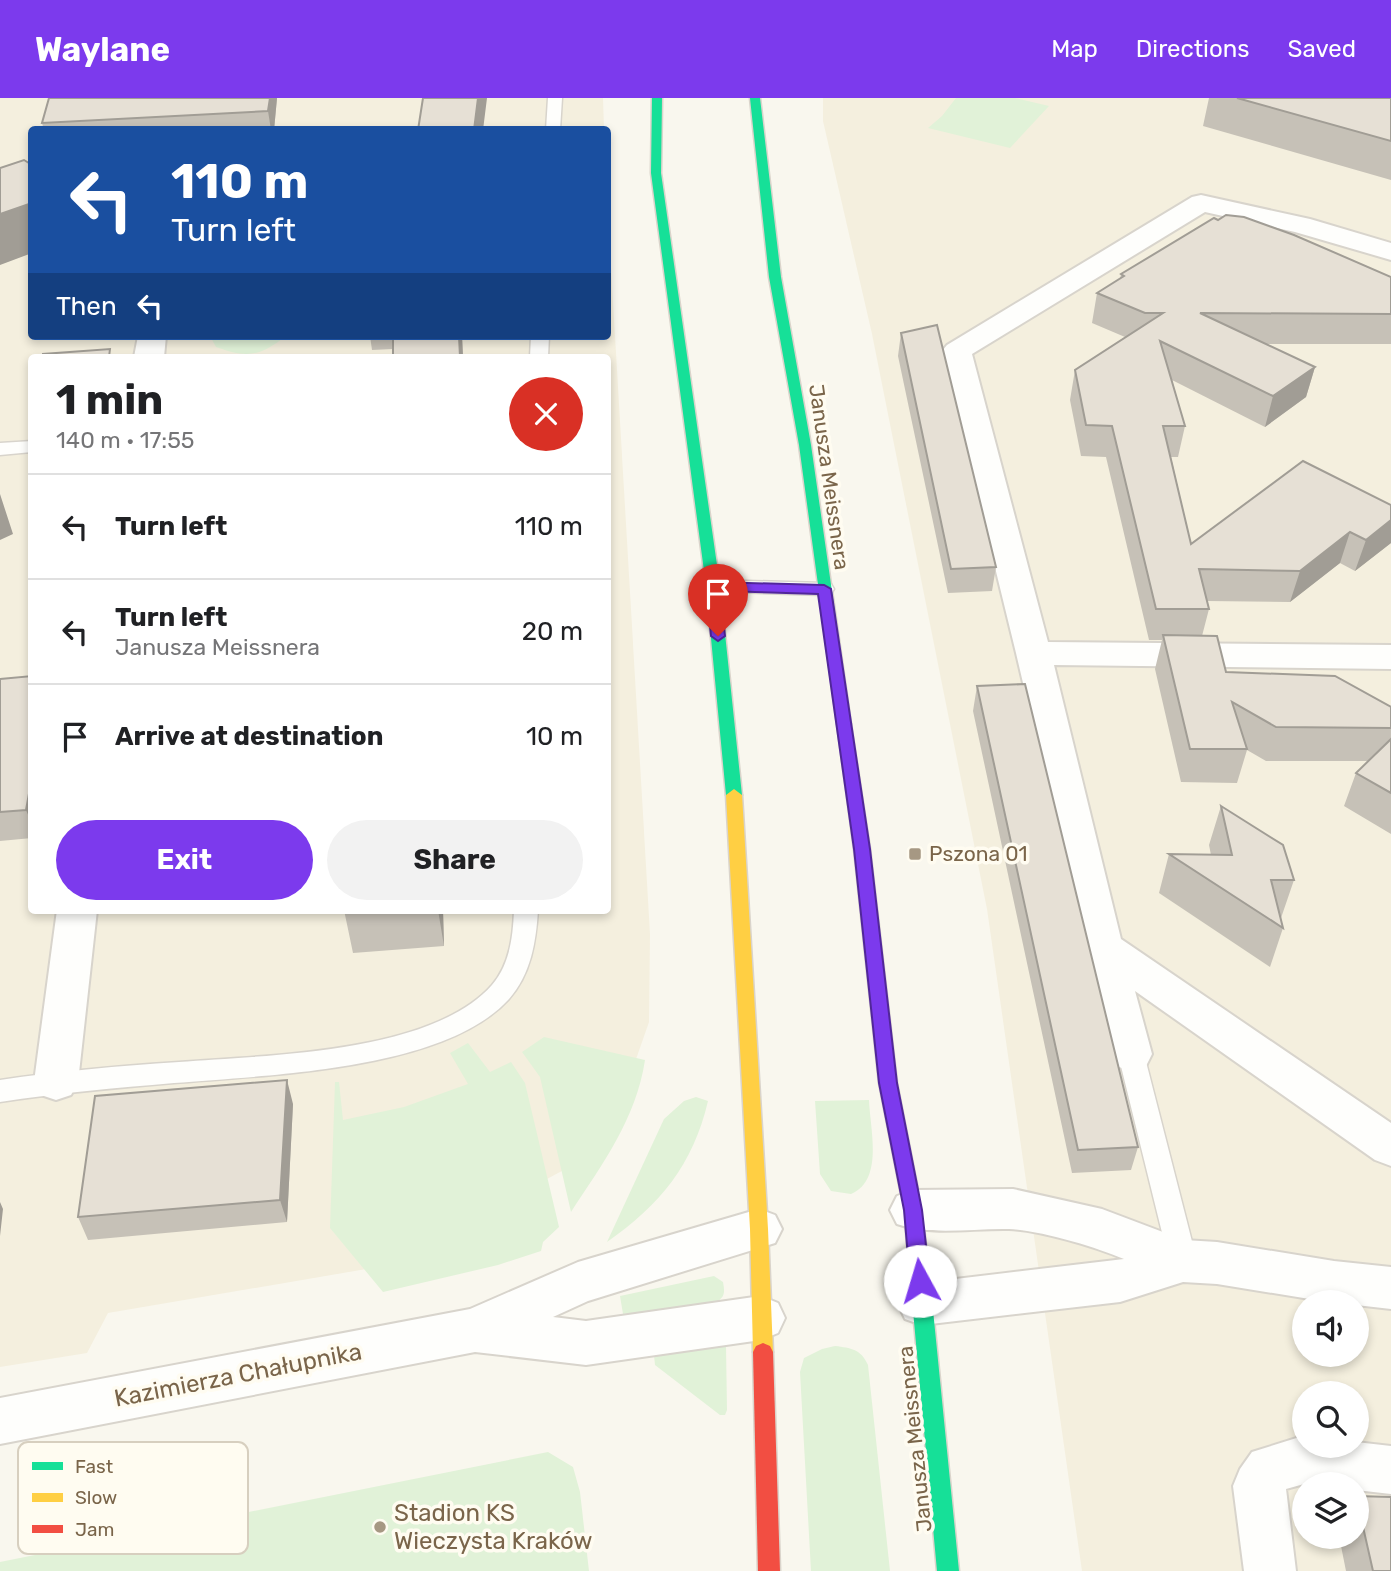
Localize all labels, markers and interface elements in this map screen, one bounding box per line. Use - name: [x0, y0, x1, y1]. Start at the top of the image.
- text: Waylane: [35, 30, 170, 69]
- text: Map: [1051, 35, 1098, 63]
- text: Directions: [1136, 35, 1249, 63]
- text: Saved: [1287, 35, 1356, 63]
- text: 110 m: [171, 152, 308, 210]
- icon: left: [56, 154, 147, 245]
- text: Turn left: [171, 211, 296, 249]
- icon: left: [131, 287, 169, 325]
- text: Then: [56, 291, 117, 322]
- text: 1 min: [56, 375, 163, 425]
- button: close: [509, 377, 583, 451]
- street label: Janusza Meissnera: [804, 383, 855, 571]
- text: 140 m · 17:55: [56, 426, 195, 454]
- icon: left: [56, 508, 94, 546]
- text: Turn left: [115, 511, 227, 542]
- text: 110 m: [515, 511, 583, 542]
- pin: [688, 564, 748, 636]
- icon: arrive: [699, 575, 737, 613]
- text: Turn left: [115, 602, 227, 633]
- icon: left: [56, 613, 94, 651]
- text: 20 m: [522, 616, 583, 647]
- text: Janusza Meissnera: [115, 633, 320, 661]
- icon: arrive: [56, 718, 94, 756]
- text: Arrive at destination: [115, 721, 383, 752]
- text: 10 m: [526, 721, 583, 752]
- button: Exit: [56, 820, 313, 900]
- button: Share: [327, 820, 583, 900]
- place label: Pszona 01: [929, 841, 1028, 866]
- marker: Pszona 01: [907, 846, 923, 862]
- position arrow: [883, 1244, 957, 1318]
- map controls: [1292, 1290, 1369, 1549]
- button: sound: [1292, 1290, 1369, 1367]
- street label: Kazimierza Chałupnika: [112, 1337, 364, 1413]
- street label: Janusza Meissnera: [892, 1345, 937, 1533]
- button: search: [1292, 1381, 1369, 1458]
- legend: [18, 1442, 248, 1554]
- text: Fast: [75, 1455, 114, 1478]
- button: layers: [1292, 1472, 1369, 1549]
- text: Slow: [75, 1486, 117, 1509]
- place label: Stadion KS Wieczysta Kraków: [394, 1499, 593, 1555]
- text: Jam: [75, 1518, 114, 1541]
- marker: Stadion KS Wieczysta Kraków: [372, 1519, 388, 1535]

